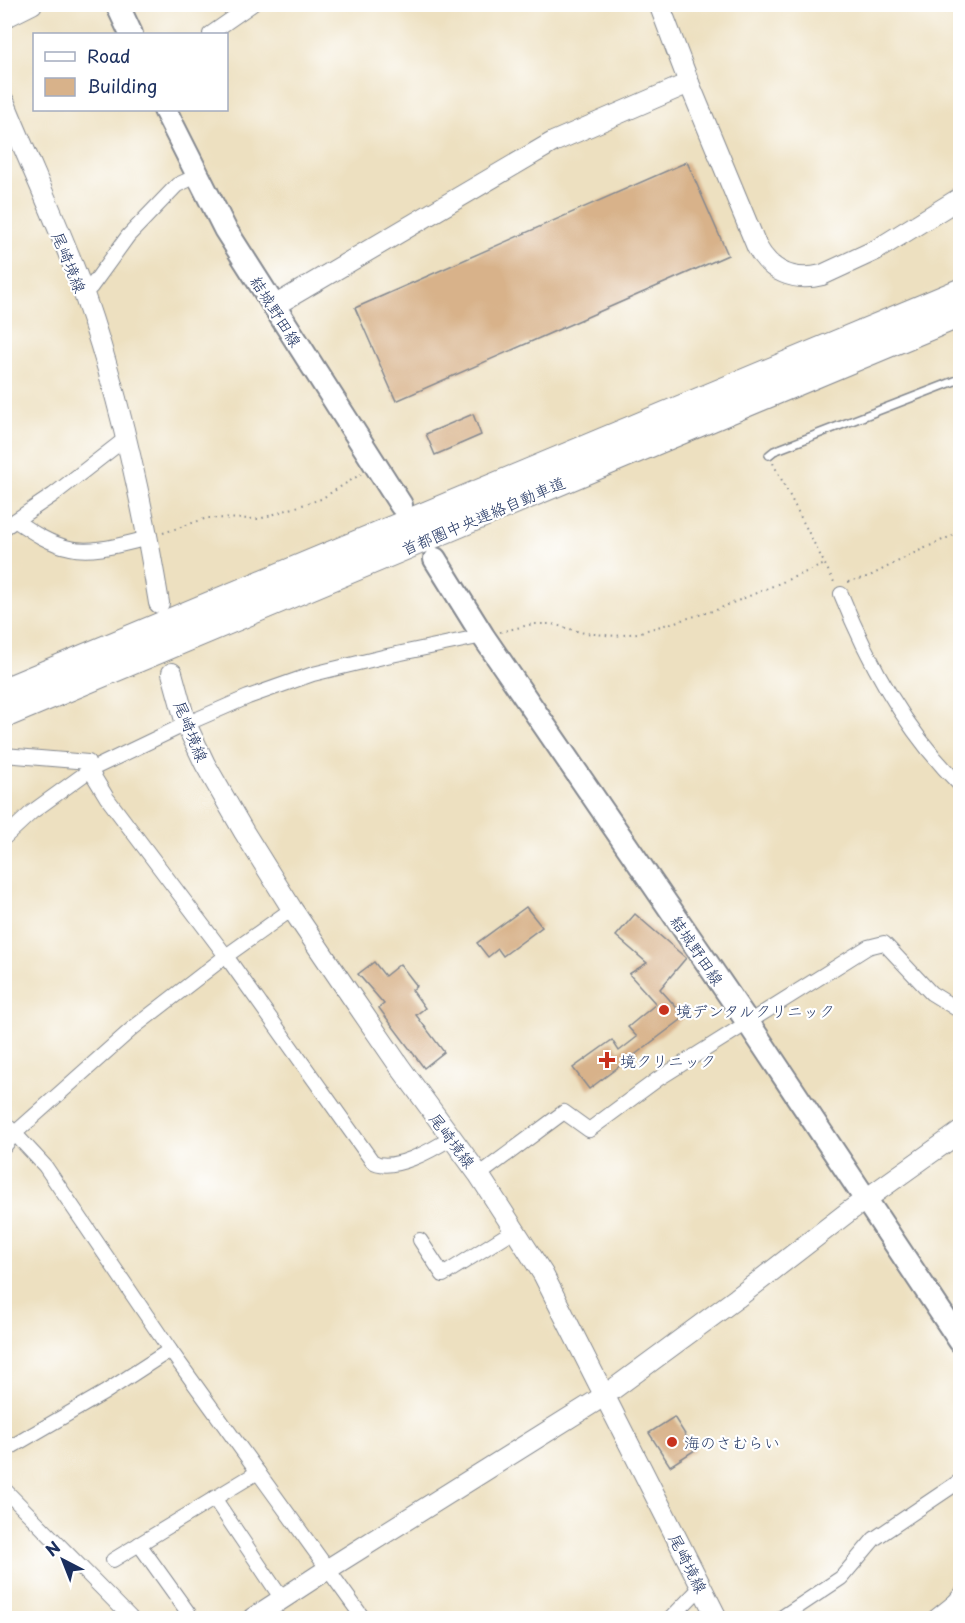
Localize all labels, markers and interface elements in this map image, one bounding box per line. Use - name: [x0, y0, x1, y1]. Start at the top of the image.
- legend: [33, 33, 228, 111]
- text: Road: [87, 42, 131, 69]
- text: Building: [87, 72, 157, 99]
- street label: 尾崎境線: [47, 228, 93, 296]
- street label: 結城野田線: [246, 271, 308, 351]
- street label: 首都圏中央連絡自動車道: [397, 470, 569, 560]
- street label: 尾崎境線: [169, 697, 215, 765]
- street label: 結城野田線: [666, 910, 730, 990]
- place label: 境デンタルクリニック: [676, 998, 835, 1022]
- marker: 境デンタルクリニック: [657, 1003, 671, 1017]
- place label: 境クリニック: [620, 1048, 716, 1072]
- marker: 境クリニック: [598, 1051, 616, 1069]
- street label: 尾崎境線: [424, 1107, 482, 1173]
- place label: 海のさむらい: [684, 1430, 780, 1454]
- marker: 海のさむらい: [665, 1435, 679, 1449]
- street label: 尾崎境線: [664, 1529, 714, 1597]
- north arrow: [33, 1530, 93, 1590]
- text: N: [40, 1535, 65, 1561]

